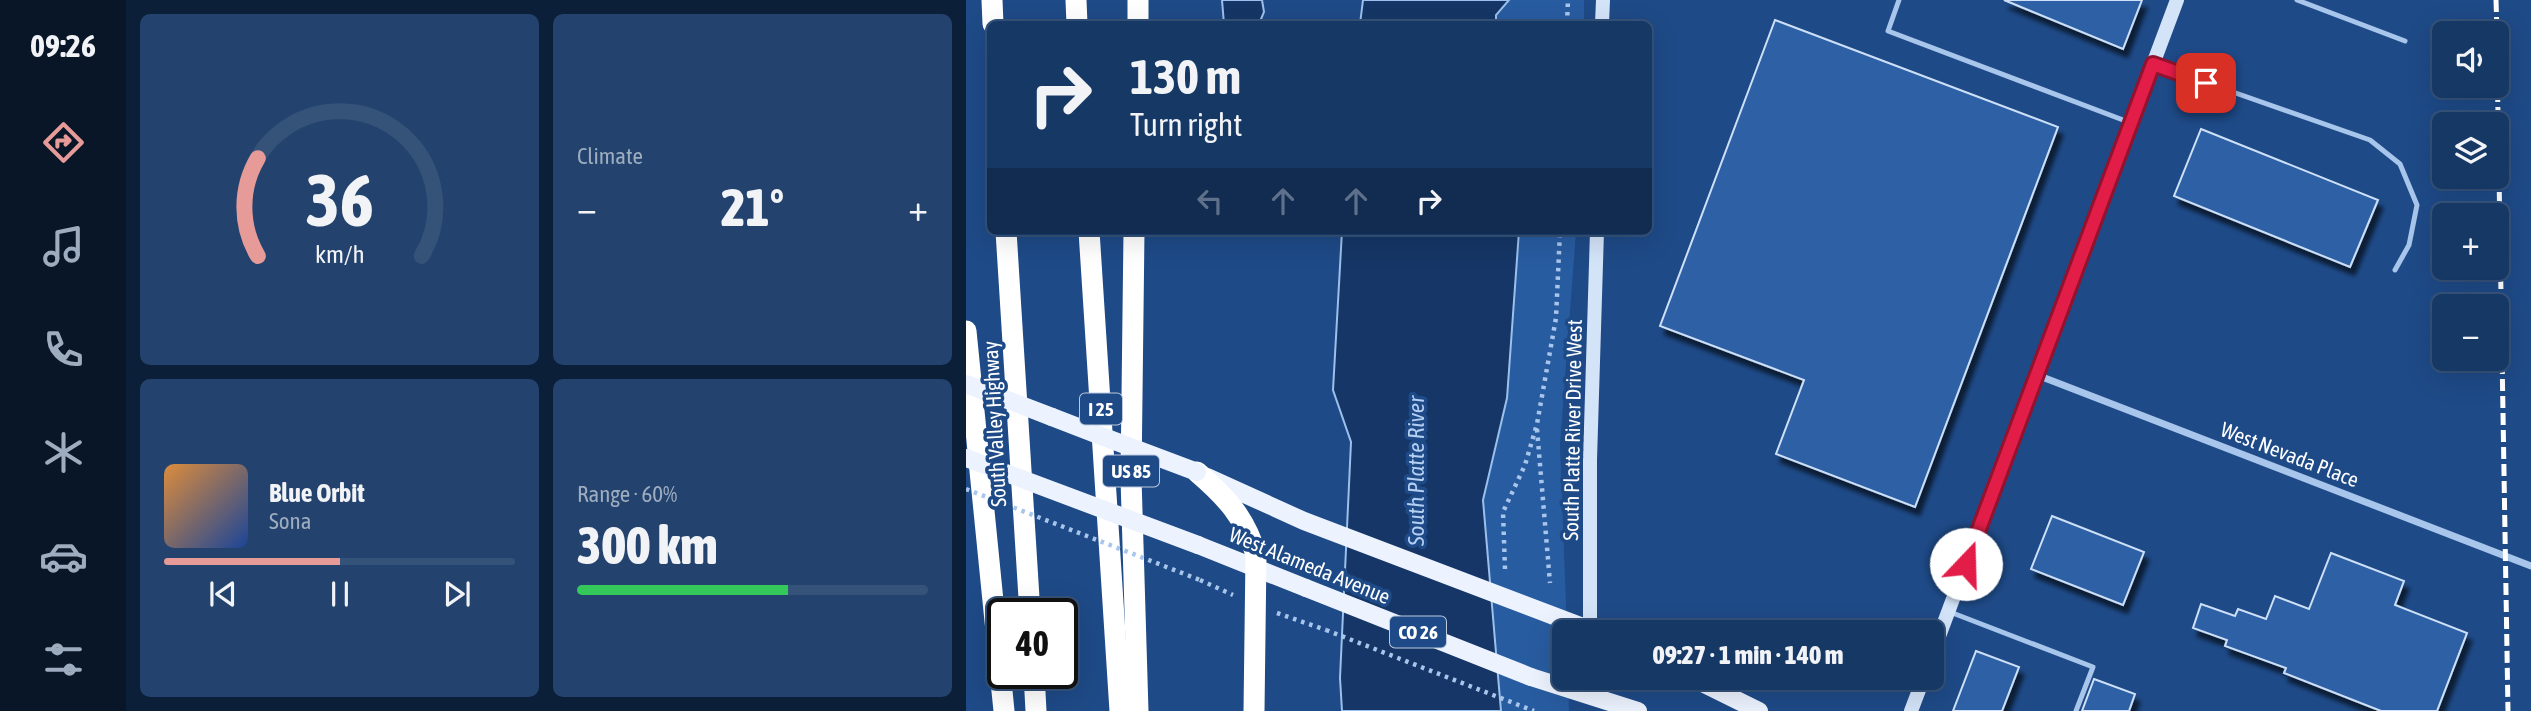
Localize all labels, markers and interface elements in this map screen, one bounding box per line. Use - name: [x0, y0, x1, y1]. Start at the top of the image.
- map controls: [2432, 21, 2509, 371]
- button: sound: [2432, 21, 2509, 98]
- text: 09:26: [30, 27, 96, 64]
- text: 130 m: [1130, 48, 1241, 104]
- icon: right: [1015, 49, 1106, 140]
- pin: [2176, 53, 2236, 113]
- icon: arrive: [2187, 64, 2225, 102]
- text: Turn right: [1130, 106, 1243, 143]
- button: layers: [2432, 112, 2509, 189]
- icon: directions: [39, 118, 88, 167]
- text: Climate: [577, 143, 643, 169]
- text: 36: [305, 158, 374, 241]
- text: 21°: [721, 177, 784, 237]
- icon: left: [1191, 182, 1229, 220]
- icon: ahead: [1264, 182, 1302, 220]
- icon: ahead: [1337, 182, 1375, 220]
- icon: right: [1410, 182, 1448, 220]
- text: −: [577, 186, 597, 229]
- text: +: [908, 186, 928, 229]
- button: +: [2432, 203, 2509, 280]
- icon: music: [39, 222, 88, 271]
- text: km/h: [315, 239, 364, 267]
- button: −: [2432, 294, 2509, 371]
- street label: South Platte River Drive West: [1558, 319, 1586, 541]
- icon: phone: [39, 325, 88, 374]
- street label: South Valley Highway: [978, 340, 1010, 508]
- road number: I 25: [1080, 394, 1122, 424]
- water label: South Platte River: [1403, 395, 1429, 547]
- street label: West Nevada Place: [2218, 417, 2362, 491]
- icon: climate: [39, 428, 88, 477]
- road number: US 85: [1103, 456, 1159, 486]
- text: Blue Orbit: [269, 478, 365, 508]
- text: Range · 60%: [577, 481, 677, 507]
- text: Sona: [269, 508, 311, 534]
- text: 300 km: [577, 515, 718, 575]
- street label: West Alameda Avenue: [1226, 522, 1394, 608]
- position arrow: [1929, 527, 2003, 601]
- icon: car: [39, 532, 88, 581]
- icon: previous: [204, 575, 242, 613]
- icon: pause: [321, 575, 359, 613]
- icon: next: [438, 575, 476, 613]
- speed limit sign: 40: [987, 598, 1078, 689]
- road number: CO 26: [1390, 617, 1446, 648]
- icon: filters: [39, 635, 88, 684]
- text: 09:27 · 1 min · 140 m: [1653, 640, 1843, 670]

